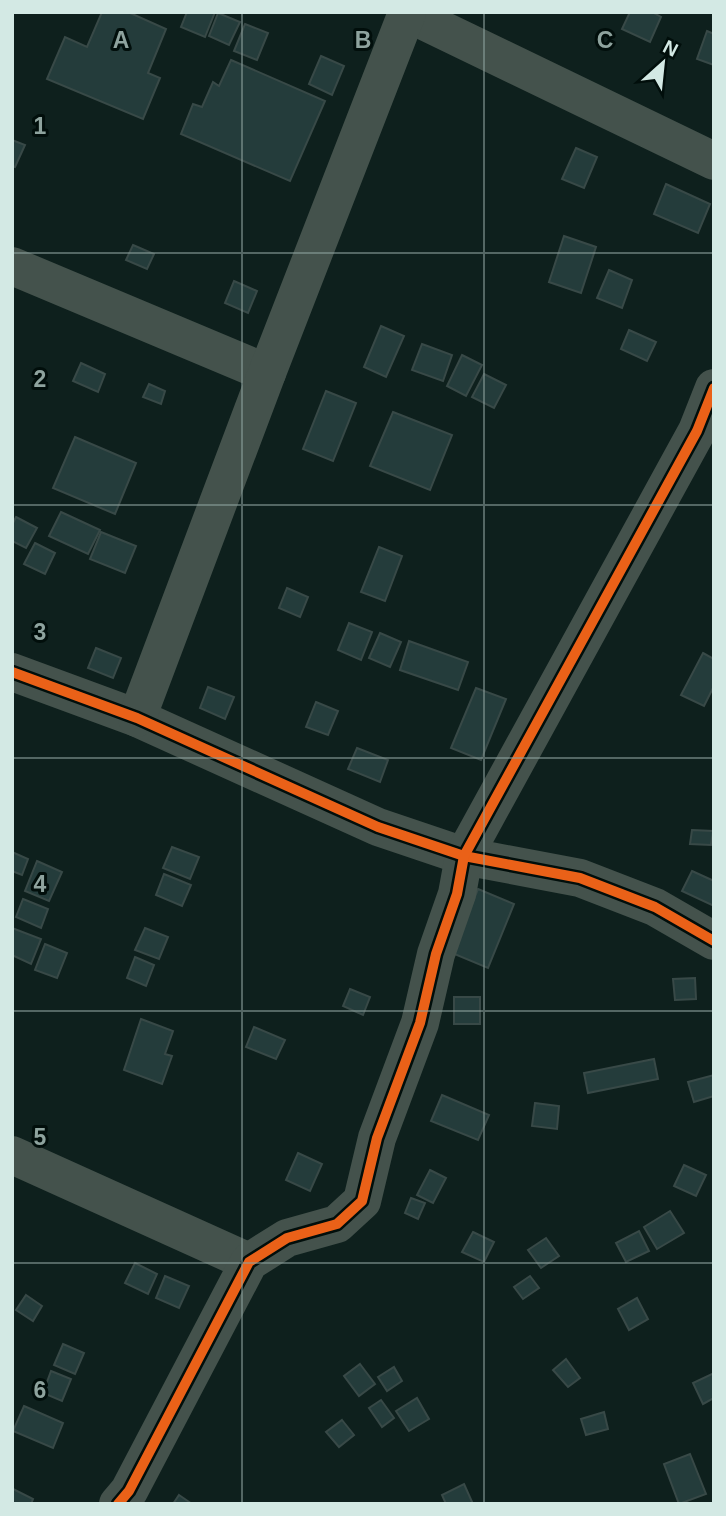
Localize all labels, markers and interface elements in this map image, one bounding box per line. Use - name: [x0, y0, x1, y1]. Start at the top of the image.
- text: A: [113, 27, 129, 53]
- text: B: [355, 27, 371, 53]
- text: C: [597, 27, 613, 53]
- north arrow: [628, 28, 698, 98]
- text: N: [660, 36, 681, 61]
- text: 1: [34, 113, 47, 139]
- text: 2: [34, 366, 46, 392]
- text: 3: [34, 619, 46, 645]
- text: 4: [34, 871, 47, 897]
- text: 5: [34, 1124, 47, 1150]
- text: 6: [34, 1377, 46, 1403]

